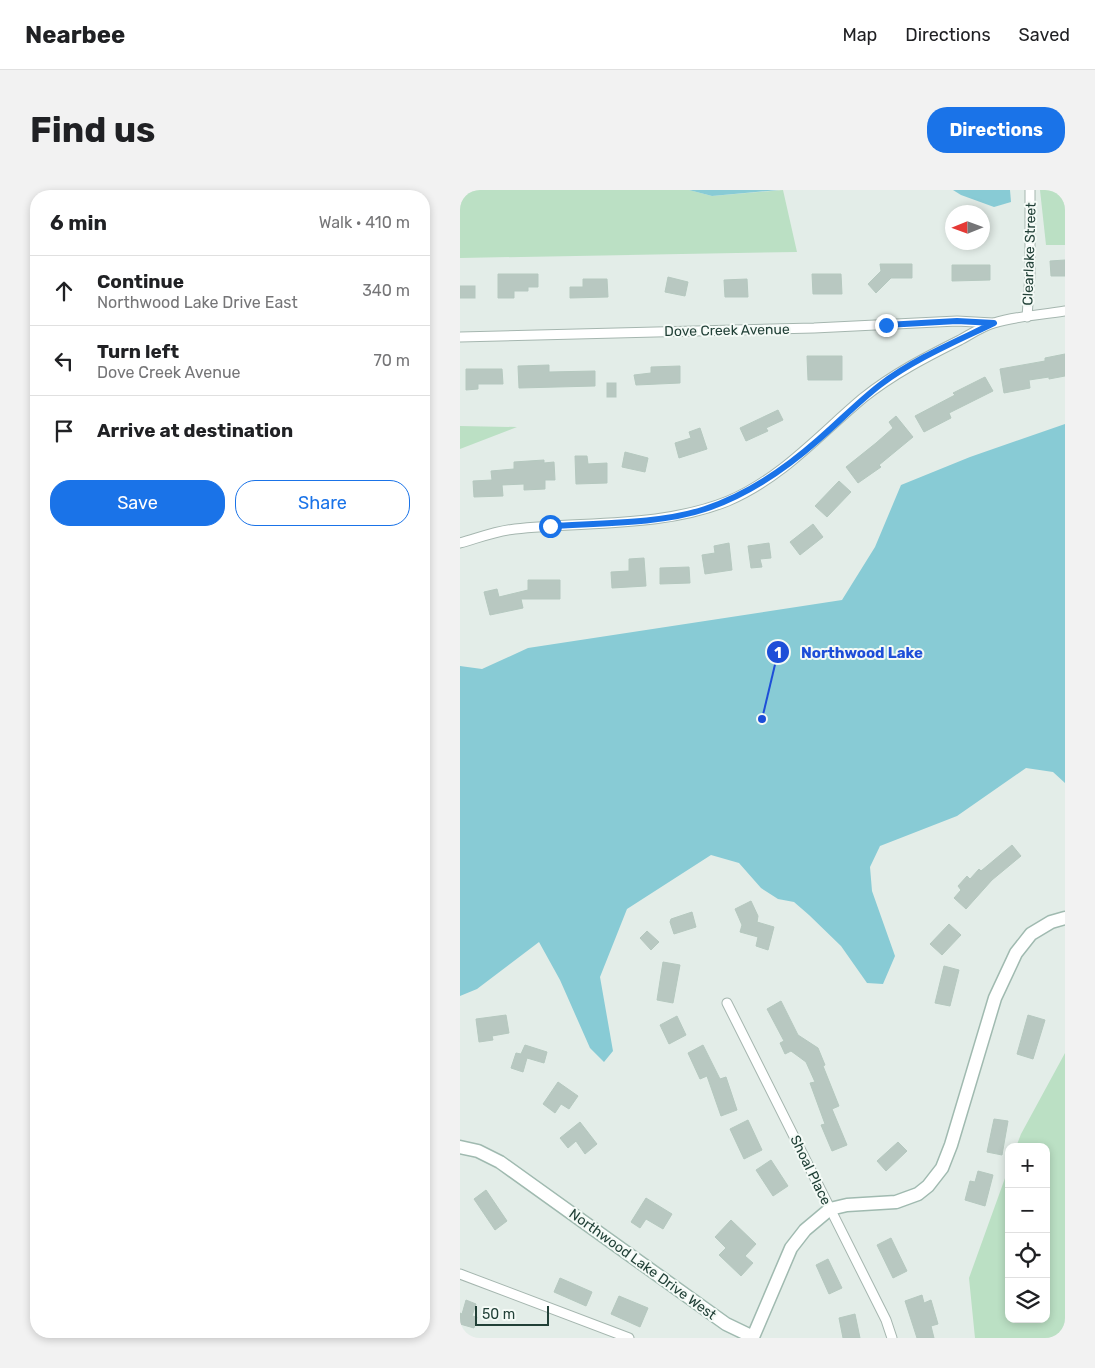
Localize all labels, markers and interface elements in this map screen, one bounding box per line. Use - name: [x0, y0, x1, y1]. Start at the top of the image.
- text: Nearbee: [25, 21, 125, 49]
- text: Map: [842, 24, 877, 46]
- text: Directions: [905, 24, 991, 46]
- text: Saved: [1019, 24, 1070, 46]
- button: Directions: [927, 107, 1065, 153]
- text: Find us: [30, 109, 155, 151]
- street label: Clearlake Street: [1019, 202, 1040, 306]
- north arrow: [945, 205, 990, 250]
- text: 6 min: [50, 210, 107, 235]
- text: Walk · 410 m: [319, 213, 410, 232]
- text: Continue: [97, 270, 184, 293]
- icon: ahead: [50, 277, 78, 305]
- text: 340 m: [362, 281, 410, 300]
- text: Northwood Lake Drive East: [97, 293, 298, 312]
- route end: [875, 314, 898, 337]
- street label: Dove Creek Avenue: [664, 321, 790, 340]
- text: Turn left: [97, 340, 179, 363]
- icon: left: [50, 347, 78, 375]
- text: 70 m: [373, 351, 410, 370]
- text: Dove Creek Avenue: [97, 363, 241, 382]
- icon: arrive: [50, 417, 78, 445]
- text: Arrive at destination: [97, 419, 293, 442]
- button: Save: [50, 480, 225, 526]
- button: Share: [235, 480, 410, 526]
- route start: [539, 515, 562, 538]
- callout: Northwood Lake: [766, 637, 933, 667]
- text: 1: [774, 644, 782, 662]
- text: Northwood Lake: [801, 644, 923, 662]
- street label: Shoal Place: [786, 1133, 835, 1208]
- map controls: [1005, 1143, 1050, 1323]
- button: +: [1005, 1143, 1050, 1188]
- button: −: [1005, 1188, 1050, 1233]
- street label: Northwood Lake Drive West: [566, 1205, 720, 1324]
- button: locate: [1005, 1233, 1050, 1278]
- button: layers: [1005, 1278, 1050, 1323]
- scale bar: [475, 1303, 549, 1326]
- text: 50 m: [482, 1306, 515, 1323]

